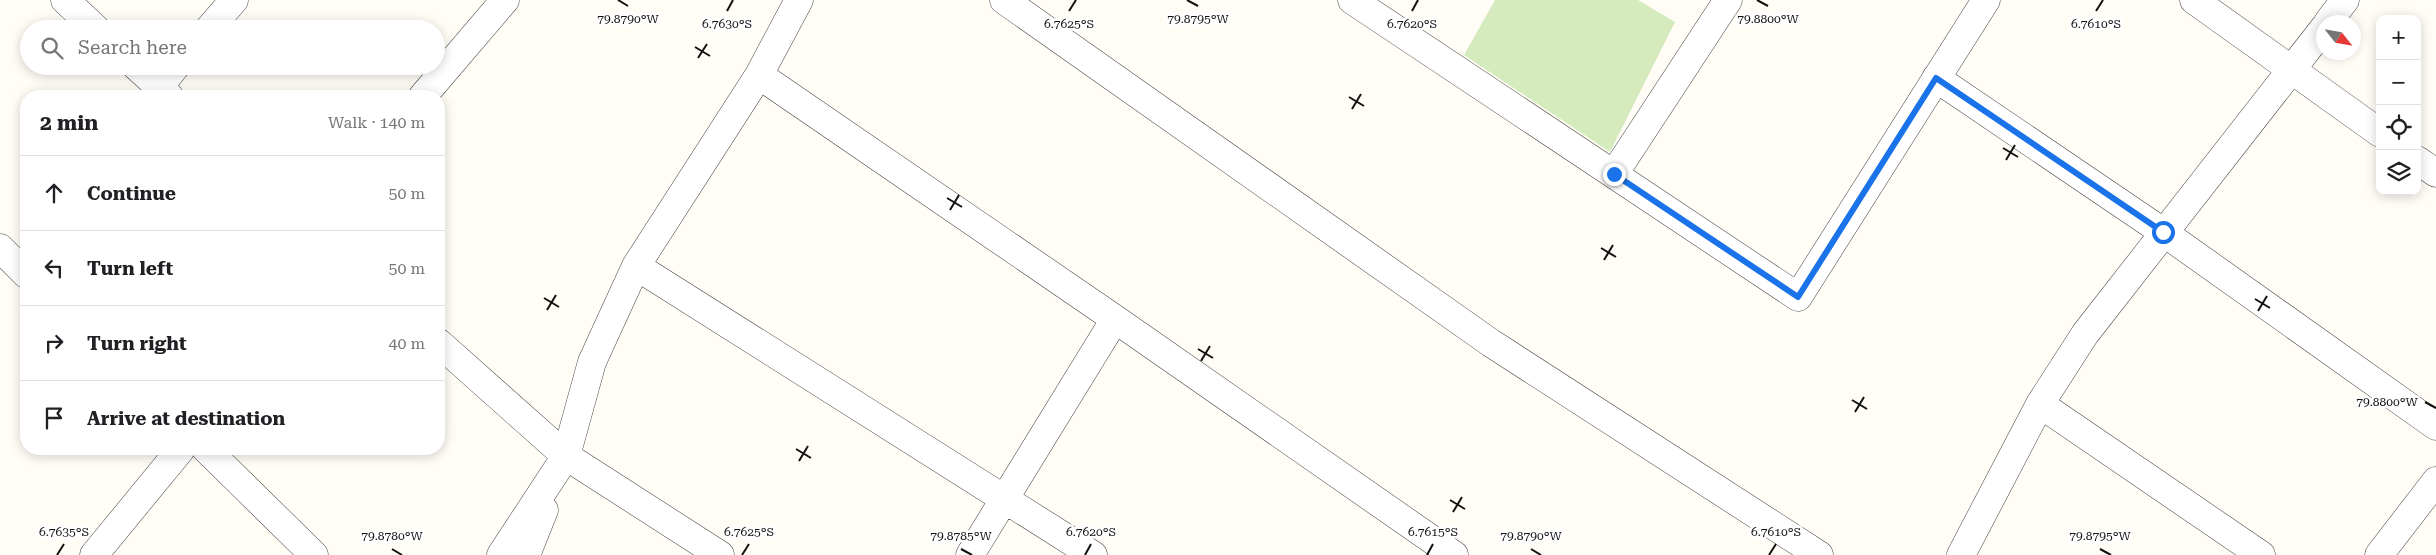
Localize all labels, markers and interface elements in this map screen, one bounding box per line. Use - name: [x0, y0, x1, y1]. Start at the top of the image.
- text: 79.8790°W: [597, 12, 660, 26]
- text: 79.8795°W: [1167, 12, 1230, 26]
- text: 79.8800°W: [1737, 12, 1800, 26]
- north arrow: [2316, 15, 2361, 60]
- map controls: [2376, 15, 2421, 195]
- button: +: [2376, 15, 2421, 60]
- text: 6.7630°S: [702, 17, 752, 31]
- text: 6.7625°S: [1044, 17, 1094, 31]
- text: 6.7620°S: [1387, 17, 1437, 31]
- text: 6.7610°S: [2071, 17, 2121, 31]
- search box: [20, 20, 445, 75]
- icon: search: [38, 34, 66, 62]
- text: Search here: [78, 36, 187, 59]
- button: −: [2376, 60, 2421, 105]
- button: locate: [2376, 105, 2421, 150]
- text: 2 min: [40, 111, 98, 135]
- text: Walk · 140 m: [328, 113, 425, 132]
- button: layers: [2376, 150, 2421, 195]
- route end: [1603, 163, 1626, 186]
- icon: ahead: [40, 179, 68, 207]
- text: Continue: [87, 182, 176, 205]
- text: 50 m: [388, 184, 425, 203]
- route start: [2152, 221, 2175, 244]
- icon: left: [40, 254, 68, 282]
- text: Turn left: [87, 257, 173, 280]
- text: 50 m: [388, 259, 425, 278]
- icon: right: [40, 329, 68, 357]
- text: Turn right: [87, 332, 187, 355]
- text: 40 m: [388, 334, 425, 353]
- text: 79.8800°W: [2356, 395, 2419, 409]
- icon: arrive: [40, 404, 68, 432]
- text: Arrive at destination: [87, 407, 285, 430]
- text: 6.7635°S: [39, 525, 89, 539]
- text: 6.7625°S: [724, 525, 774, 539]
- text: 6.7620°S: [1066, 525, 1116, 539]
- text: 6.7615°S: [1408, 525, 1458, 539]
- text: 6.7610°S: [1751, 525, 1801, 539]
- text: 79.8780°W: [361, 529, 424, 543]
- text: 79.8785°W: [930, 529, 993, 543]
- text: 79.8790°W: [1500, 529, 1563, 543]
- text: 79.8795°W: [2069, 529, 2132, 543]

